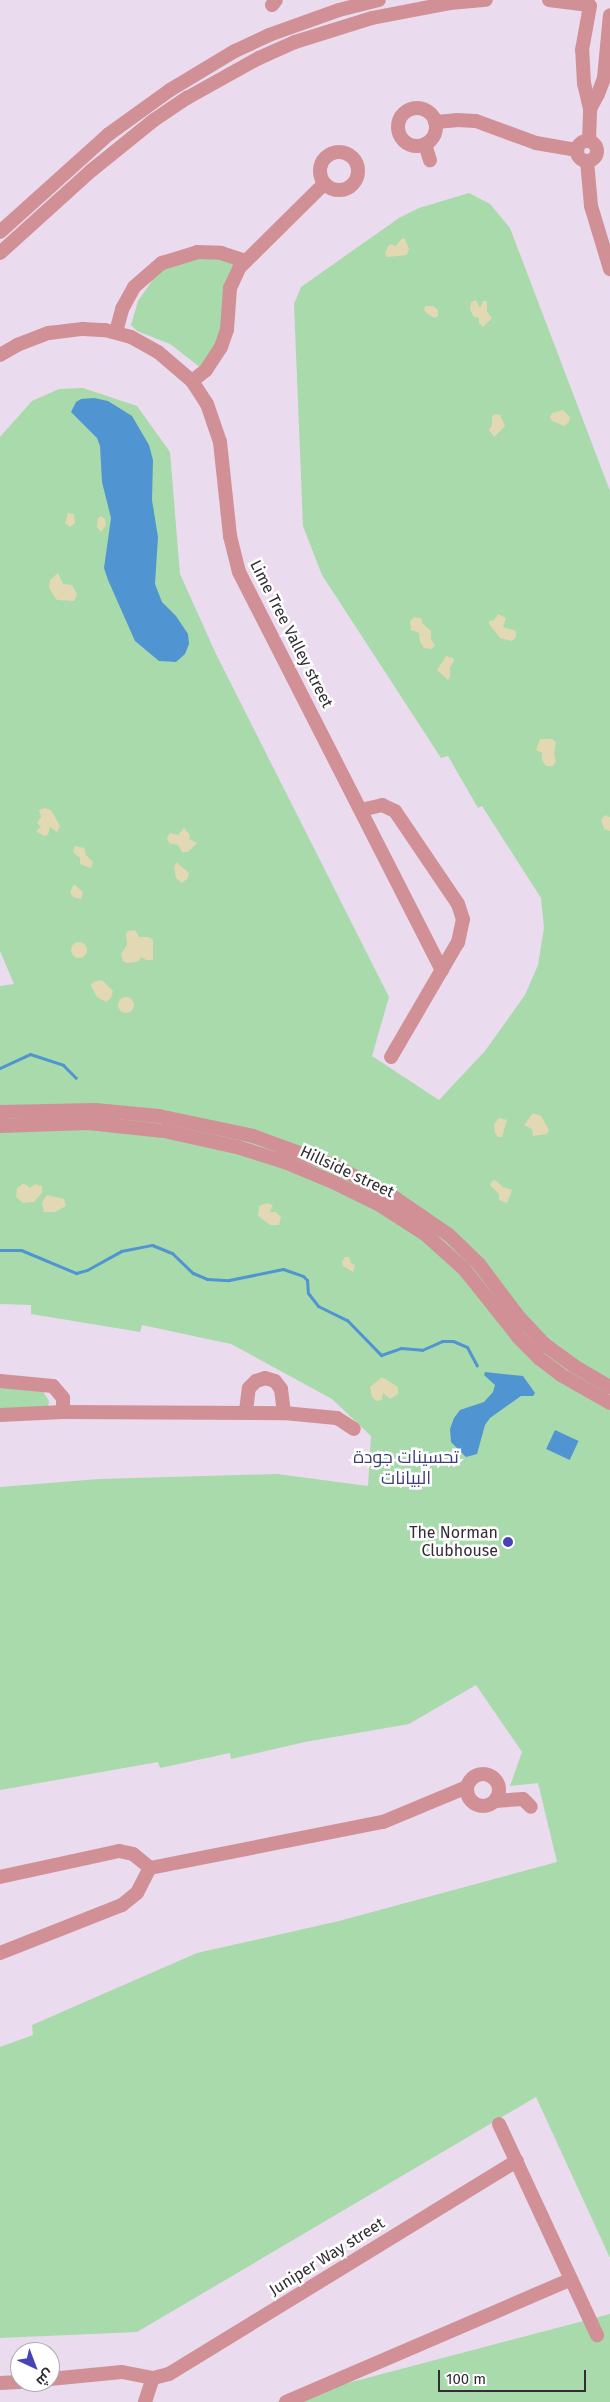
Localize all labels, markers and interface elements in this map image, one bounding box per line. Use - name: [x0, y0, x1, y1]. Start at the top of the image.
- street label: Lime Tree Valley street: [245, 557, 337, 711]
- street label: Hillside street: [297, 1142, 397, 1202]
- district label: تحسينات جودة البيانات: [353, 1447, 459, 1490]
- place label: The Norman Clubhouse: [409, 1523, 498, 1561]
- marker: The Norman Clubhouse: [502, 1536, 514, 1548]
- street label: Juniper Way street: [266, 2214, 388, 2300]
- north arrow: [10, 2342, 60, 2392]
- scale bar: [440, 2360, 588, 2392]
- text: ش: [33, 2365, 57, 2390]
- text: 100 m: [446, 2370, 486, 2388]

